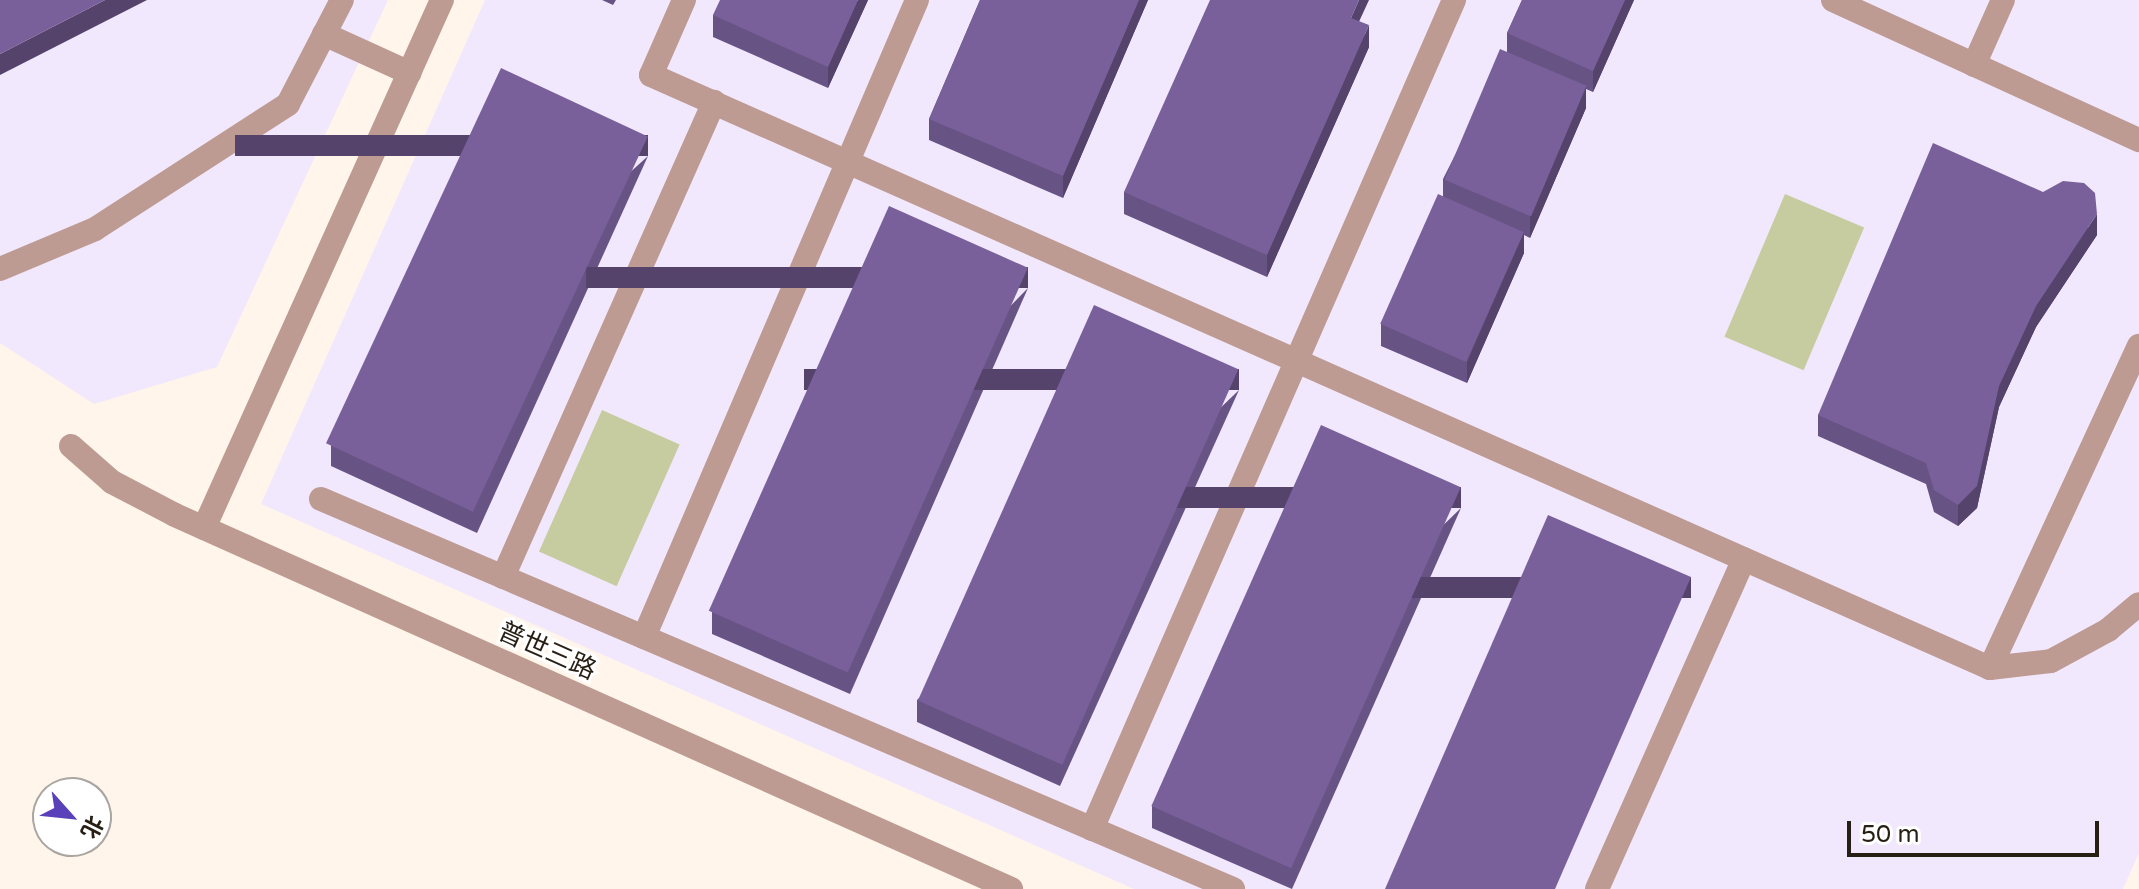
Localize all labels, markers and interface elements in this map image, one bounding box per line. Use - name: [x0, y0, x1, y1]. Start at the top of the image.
- street label: 普世三路: [493, 616, 601, 686]
- north arrow: [32, 777, 112, 857]
- scale bar: [1851, 805, 2103, 855]
- text: 北: [75, 811, 108, 843]
- text: 50 m: [1861, 820, 1919, 849]

